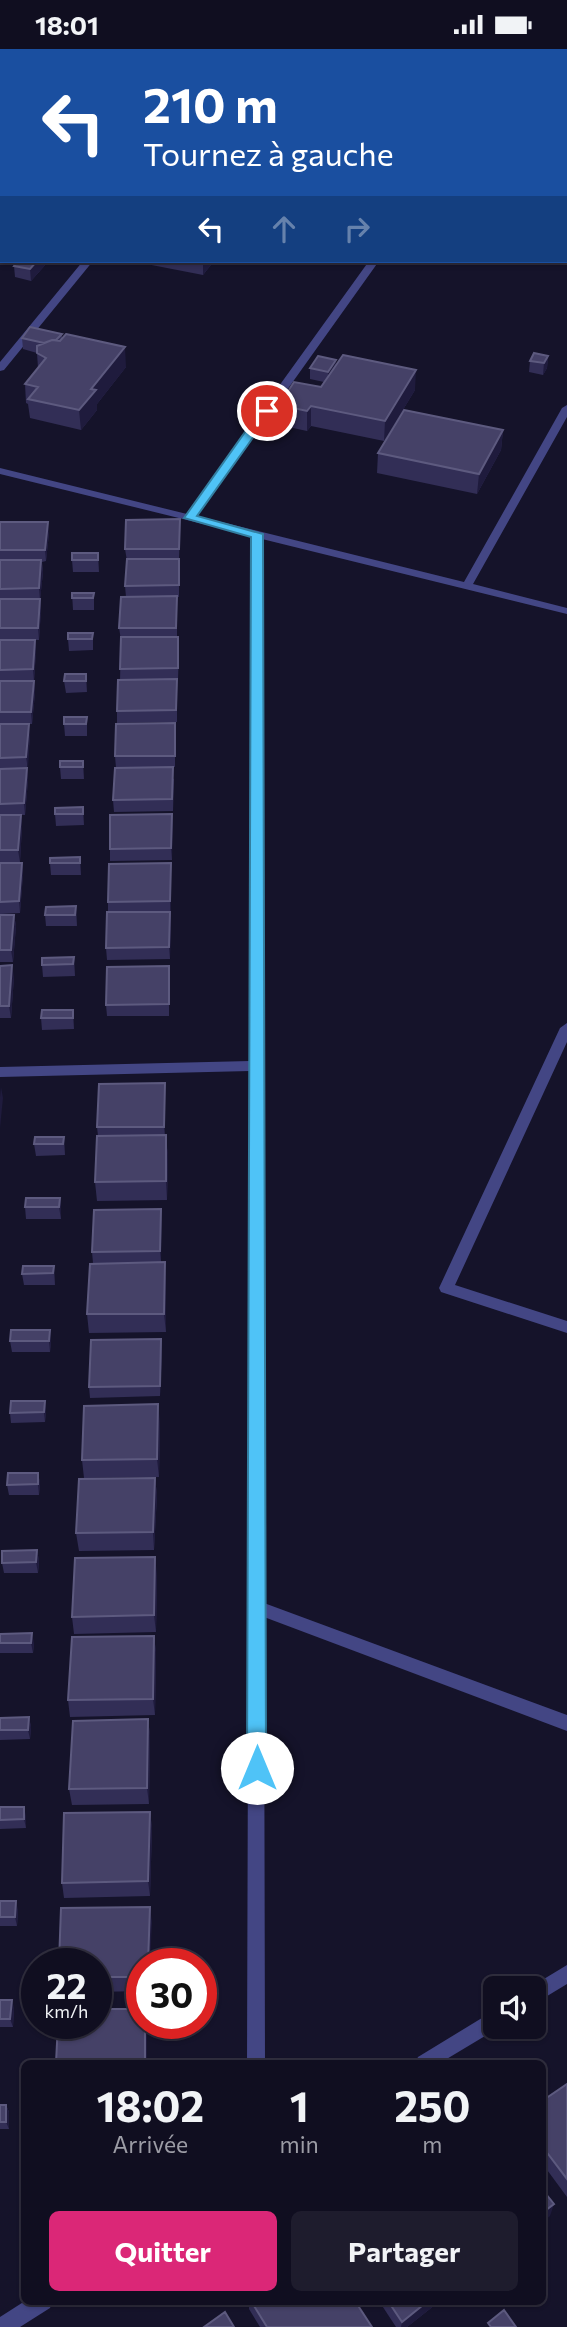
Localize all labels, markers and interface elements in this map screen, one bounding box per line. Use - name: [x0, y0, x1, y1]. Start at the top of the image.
- text: 18:01: [35, 9, 99, 40]
- text: 210 m: [143, 73, 278, 133]
- icon: left: [28, 77, 119, 168]
- text: Tournez à gauche: [143, 133, 394, 173]
- icon: left: [192, 210, 230, 248]
- icon: ahead: [265, 210, 303, 248]
- icon: right: [338, 210, 376, 248]
- pin: [237, 381, 297, 441]
- icon: arrive: [248, 392, 286, 430]
- position arrow: [220, 1731, 294, 1805]
- speed limit sign: 30: [126, 1948, 217, 2039]
- text: 22: [47, 1963, 86, 2006]
- map controls: [483, 1976, 546, 2039]
- button: sound: [483, 1976, 546, 2039]
- text: km/h: [45, 2000, 88, 2022]
- text: 18:02: [96, 2079, 204, 2131]
- text: 1: [290, 2079, 309, 2131]
- text: 250: [394, 2079, 471, 2131]
- text: Arrivée: [112, 2130, 188, 2158]
- text: min: [280, 2130, 319, 2158]
- text: m: [422, 2130, 442, 2158]
- button: Quitter: [49, 2211, 277, 2291]
- button: Partager: [291, 2211, 518, 2291]

